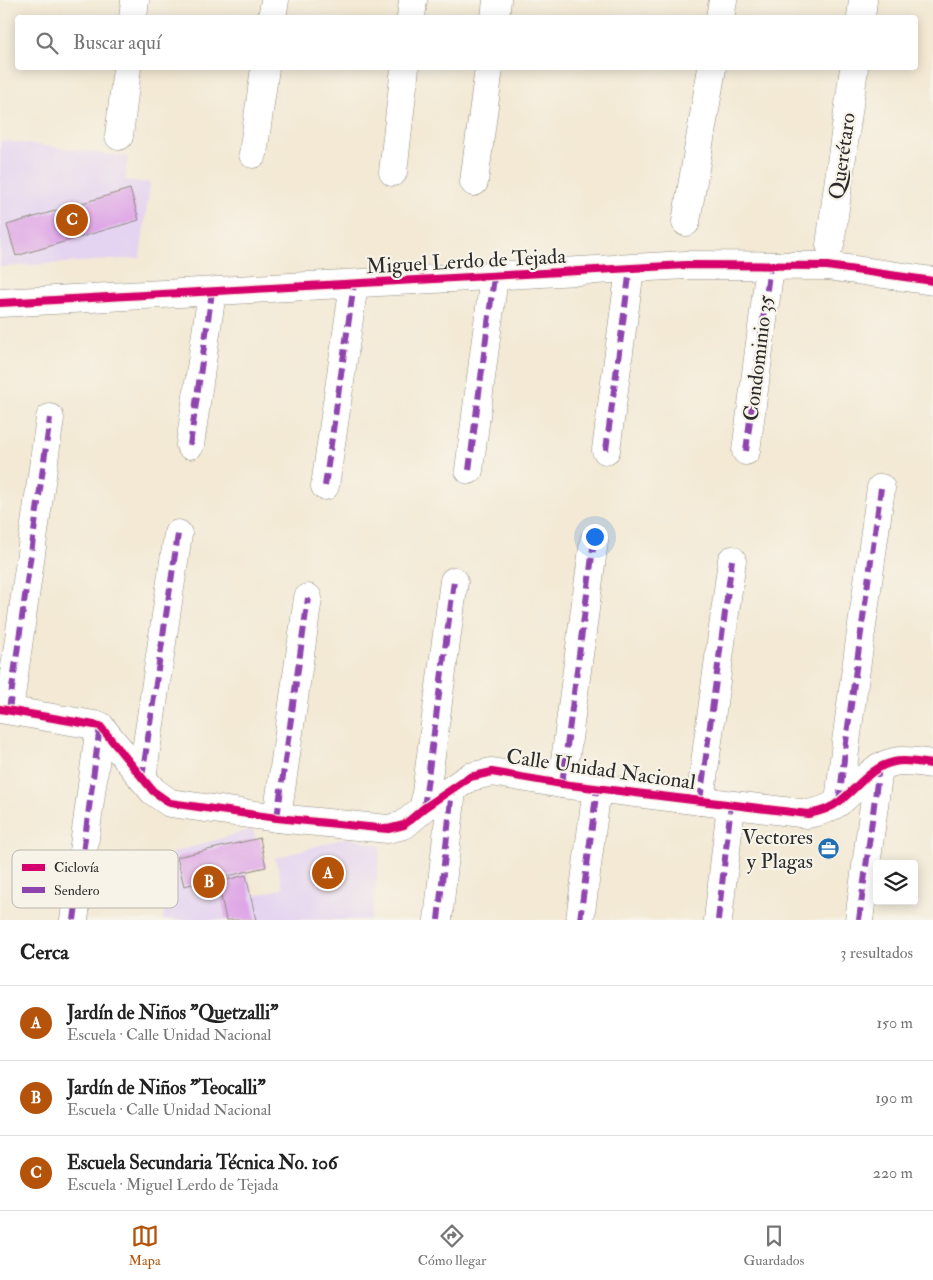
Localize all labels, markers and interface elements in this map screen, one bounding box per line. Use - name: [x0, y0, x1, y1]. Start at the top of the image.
- search box: [15, 15, 918, 70]
- icon: search: [33, 29, 61, 57]
- text: Buscar aquí: [73, 31, 161, 55]
- street label: Querétaro: [823, 111, 862, 201]
- pin: C: [56, 201, 88, 239]
- street label: Miguel Lerdo de Tejada: [365, 243, 567, 280]
- street label: Condominio 35: [737, 293, 780, 423]
- your location: [582, 524, 608, 550]
- street label: Calle Unidad Nacional: [505, 743, 698, 796]
- place label: Vectores y Plagas: [742, 824, 813, 875]
- office icon: Vectores y Plagas: [817, 837, 841, 861]
- legend: [12, 850, 178, 908]
- pin: A: [312, 854, 344, 892]
- text: Ciclovía: [54, 859, 99, 876]
- map controls: [873, 860, 918, 905]
- button: layers: [873, 860, 918, 905]
- pin: B: [193, 863, 225, 901]
- text: Sendero: [54, 882, 100, 899]
- text: Cerca: [20, 939, 69, 966]
- text: 3 resultados: [840, 943, 913, 963]
- text: Jardín de Niños "Quetzalli": [67, 1001, 278, 1025]
- text: A: [31, 1013, 41, 1033]
- text: 150 m: [876, 1013, 913, 1033]
- text: Escuela · Calle Unidad Nacional: [67, 1025, 271, 1045]
- text: Jardín de Niños "Teocalli": [67, 1076, 266, 1100]
- text: B: [31, 1088, 41, 1108]
- text: 190 m: [875, 1088, 913, 1108]
- text: Escuela · Calle Unidad Nacional: [67, 1100, 271, 1120]
- text: Escuela Secundaria Técnica No. 106: [67, 1151, 338, 1175]
- text: C: [30, 1163, 42, 1183]
- text: 220 m: [873, 1163, 913, 1183]
- text: Escuela · Miguel Lerdo de Tejada: [67, 1175, 278, 1195]
- tab: Mapa: [129, 1222, 161, 1269]
- tab: Cómo llegar: [418, 1222, 486, 1269]
- tab: Guardados: [743, 1222, 804, 1269]

